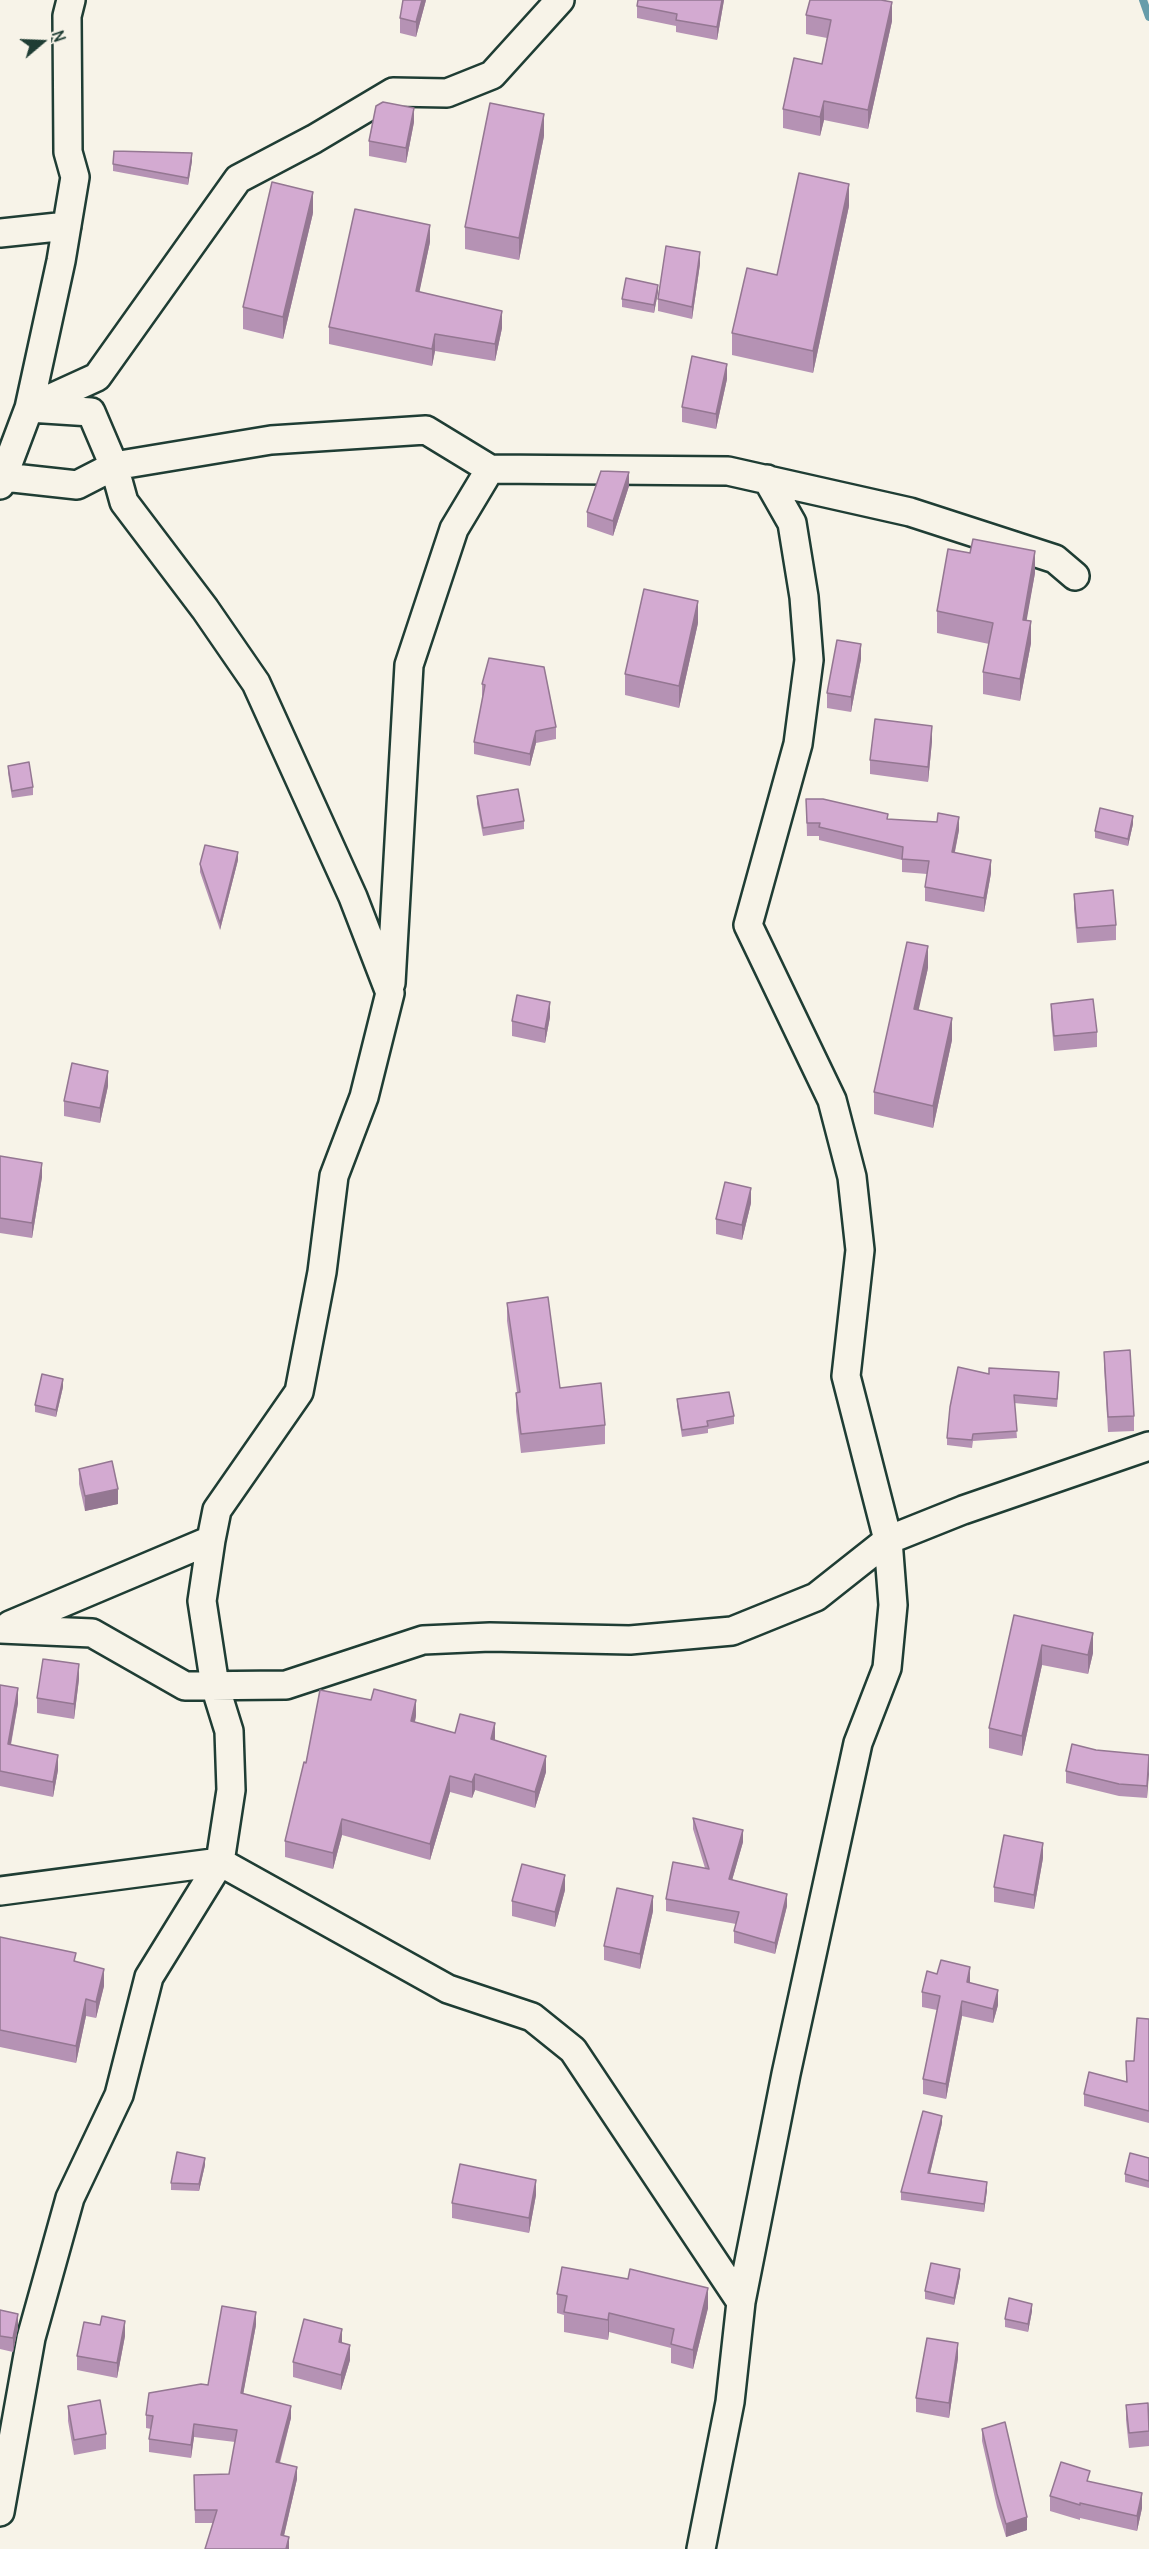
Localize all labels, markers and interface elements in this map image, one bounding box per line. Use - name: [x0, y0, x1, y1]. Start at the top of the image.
- north arrow: [12, 12, 72, 72]
- text: N: [48, 28, 70, 45]

